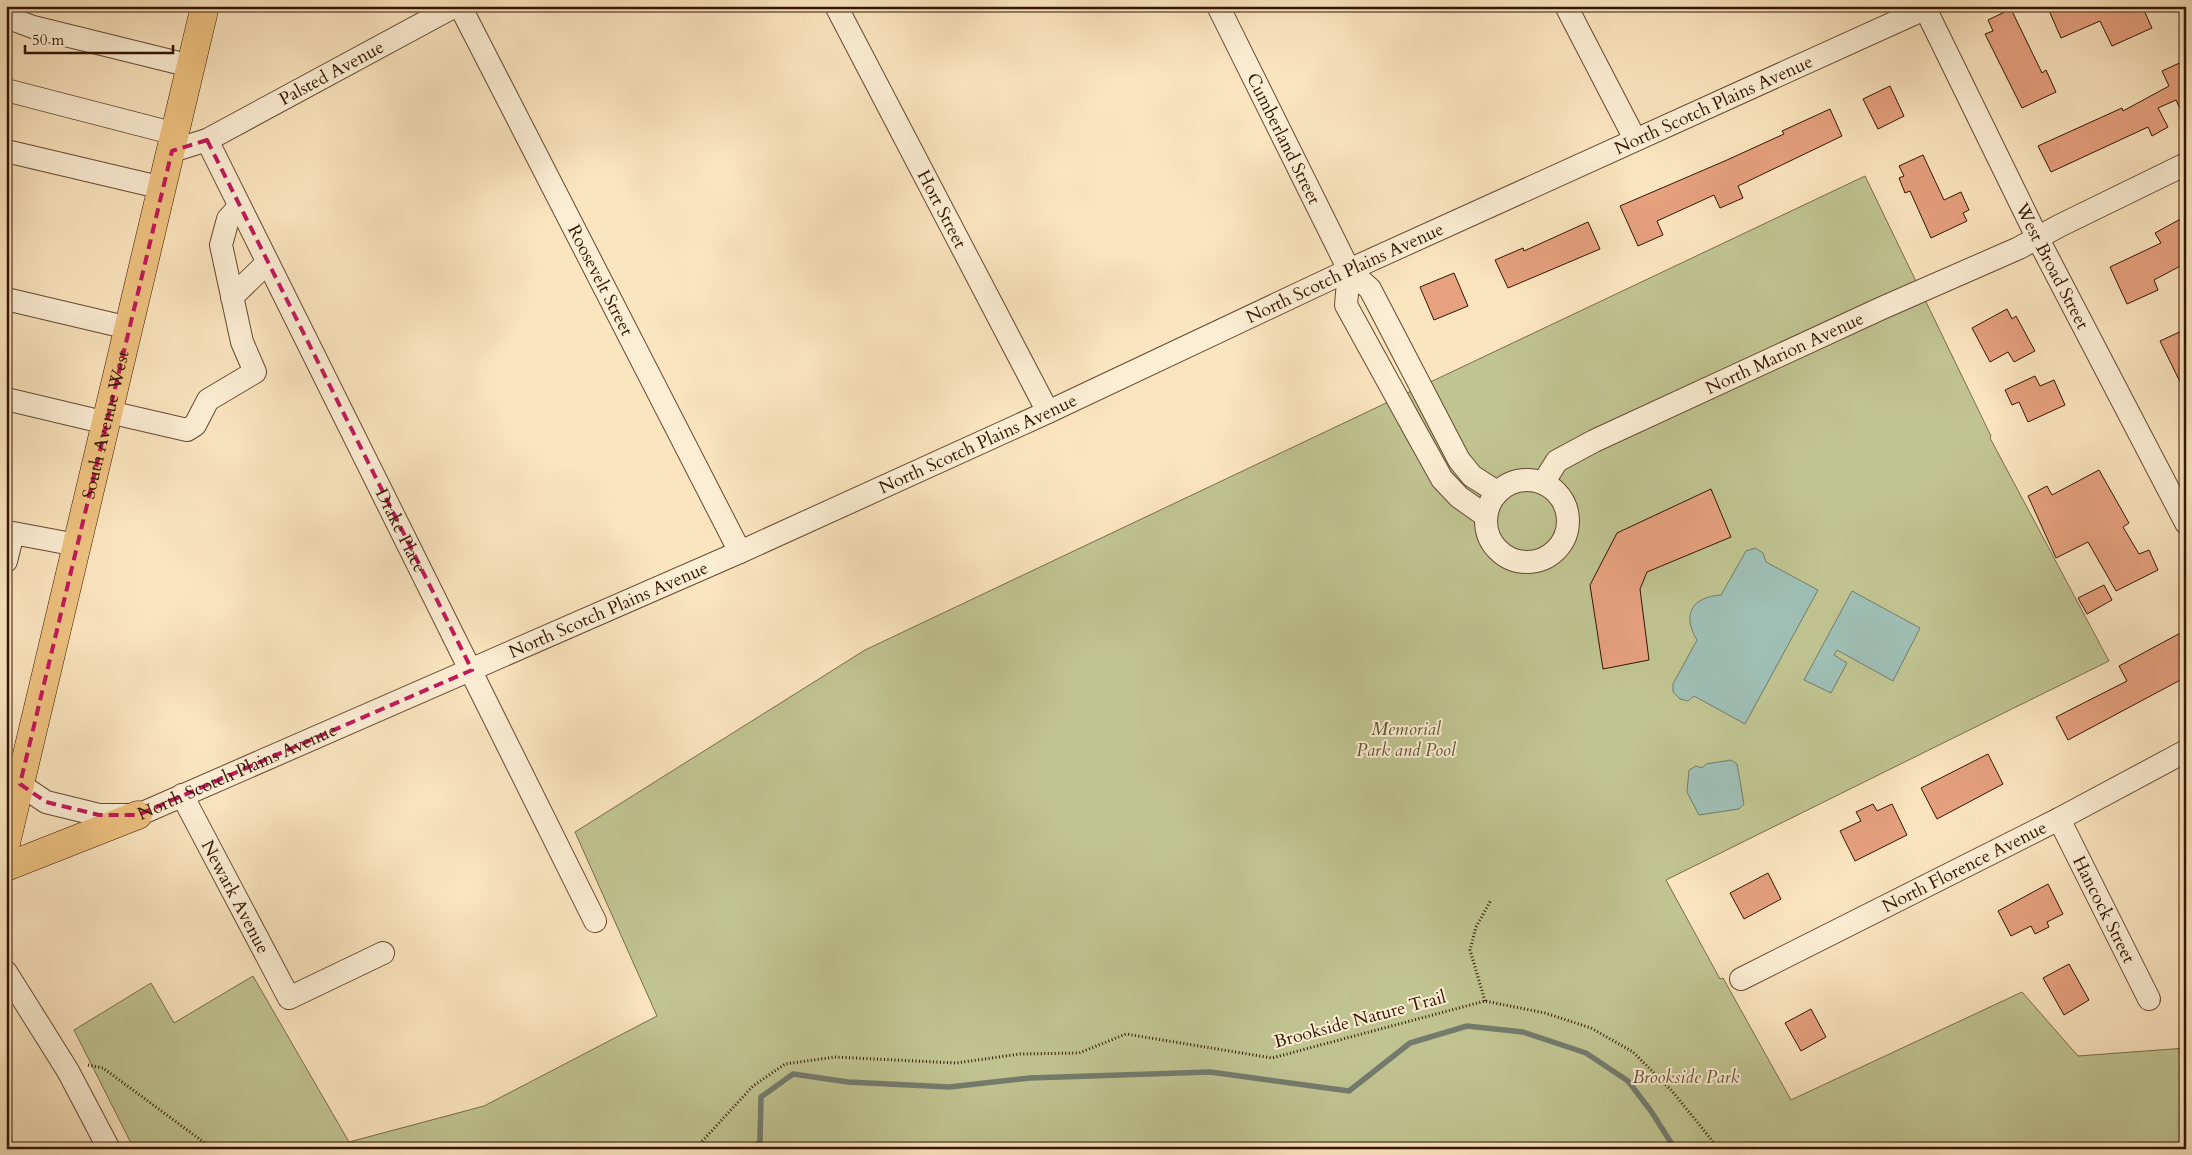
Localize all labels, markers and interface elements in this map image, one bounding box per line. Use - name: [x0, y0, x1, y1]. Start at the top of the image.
- scale bar: [25, 22, 172, 54]
- text: 50 m: [32, 30, 64, 50]
- street label: Palsted Avenue: [275, 35, 388, 112]
- street label: North Scotch Plains Avenue: [1610, 49, 1817, 161]
- street label: Cumberland Street: [1240, 69, 1327, 209]
- street label: Hort Street: [911, 166, 973, 253]
- street label: West Broad Street: [2009, 198, 2095, 334]
- street label: North Scotch Plains Avenue: [1242, 217, 1448, 330]
- street label: Roosevelt Street: [561, 220, 639, 341]
- street label: North Marion Avenue: [1702, 306, 1868, 401]
- street label: South Avenue West: [76, 348, 136, 502]
- street label: North Scotch Plains Avenue: [875, 388, 1081, 500]
- street label: Drake Place: [369, 484, 432, 577]
- street label: North Scotch Plains Avenue: [505, 555, 712, 665]
- park label: Memorial Park and Pool: [1356, 717, 1457, 763]
- street label: North Scotch Plains Avenue: [134, 718, 341, 827]
- street label: North Florence Avenue: [1878, 815, 2051, 919]
- street label: Newark Avenue: [195, 836, 275, 958]
- street label: Hancock Street: [2066, 852, 2141, 968]
- street label: Brookside Nature Trail: [1271, 984, 1449, 1054]
- park label: Brookside Park: [1633, 1065, 1740, 1090]

